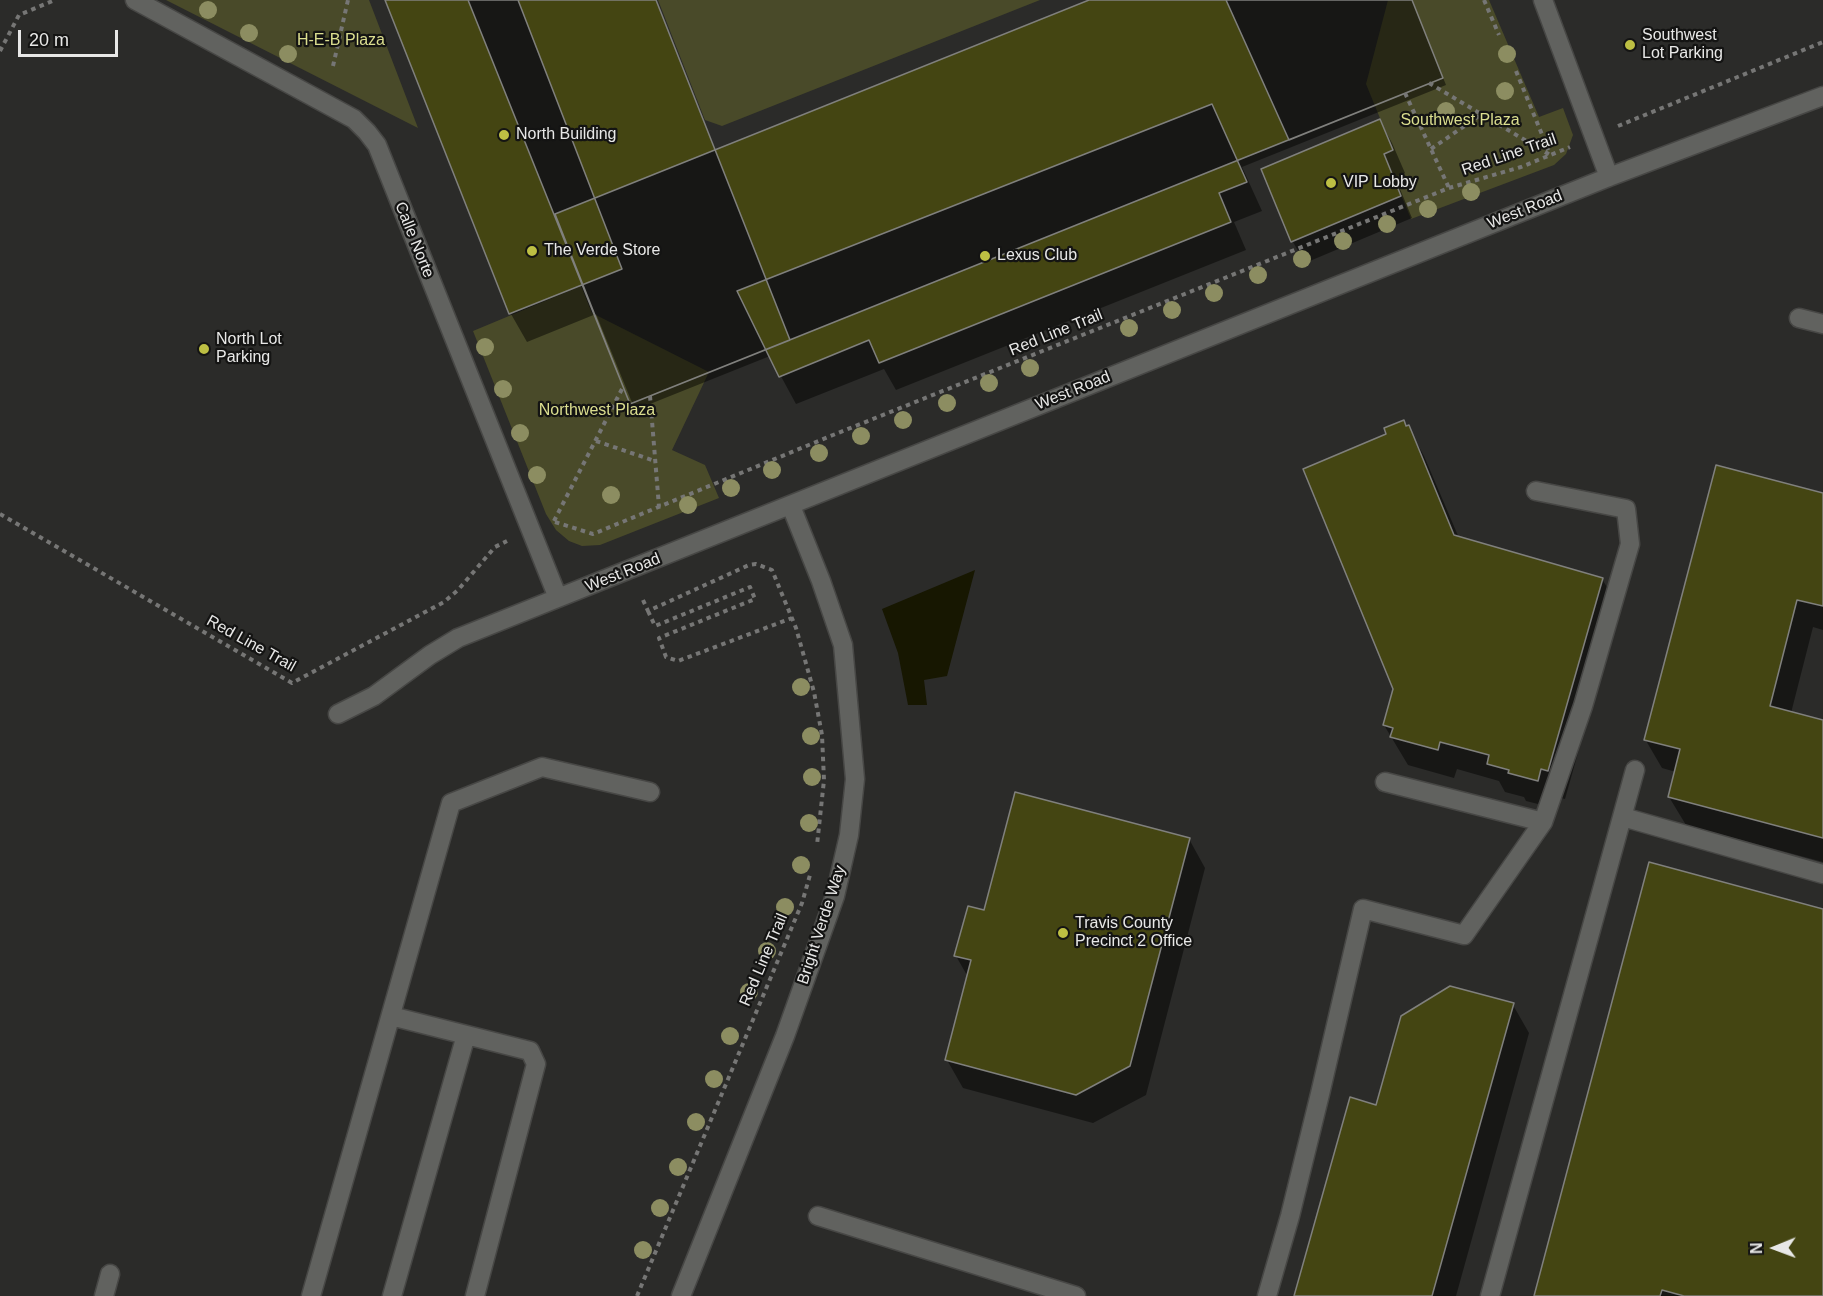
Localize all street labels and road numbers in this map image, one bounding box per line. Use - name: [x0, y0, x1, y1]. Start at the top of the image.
- street label: Red Line Trail: [1459, 130, 1559, 180]
- street label: West Road: [1485, 186, 1565, 234]
- street label: Calle Norte: [390, 199, 438, 281]
- street label: Red Line Trail: [1007, 306, 1105, 360]
- street label: West Road: [1033, 367, 1113, 415]
- street label: West Road: [583, 549, 663, 597]
- street label: Red Line Trail: [203, 612, 299, 676]
- street label: Bright Verde Way: [794, 863, 850, 987]
- street label: Red Line Trail: [736, 911, 792, 1009]

